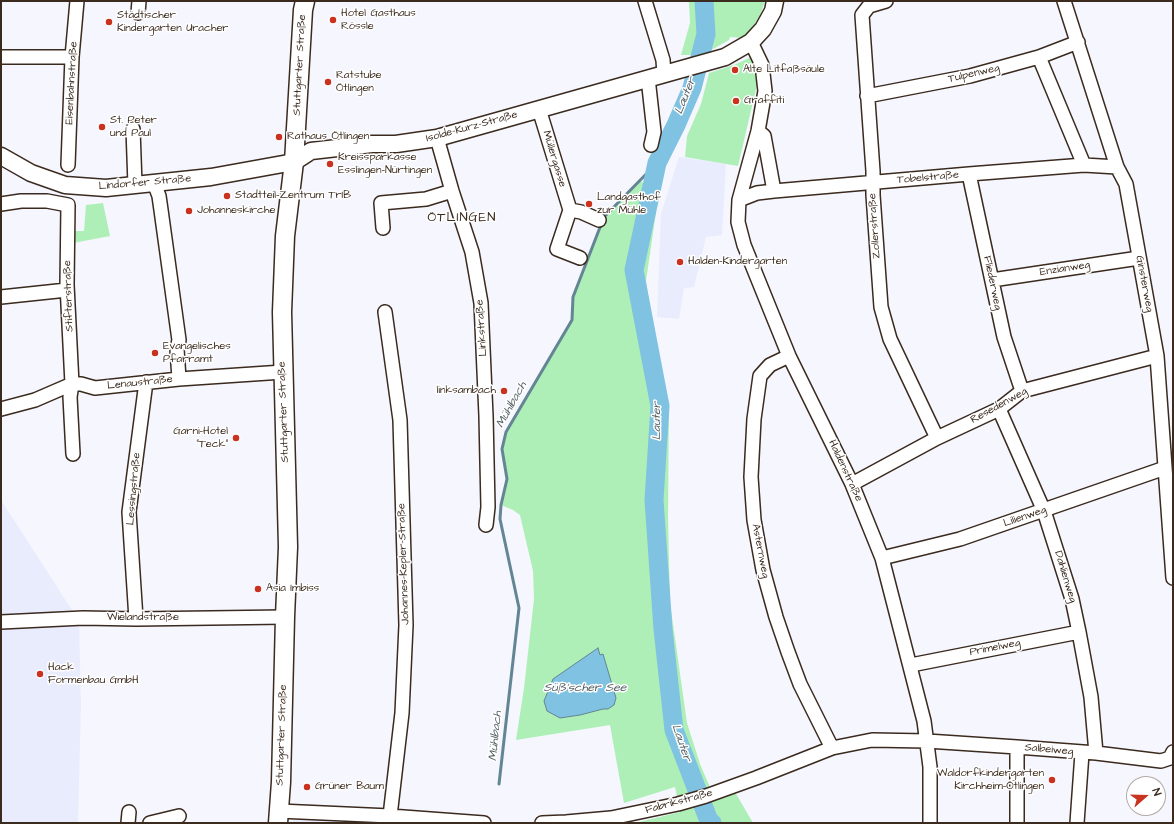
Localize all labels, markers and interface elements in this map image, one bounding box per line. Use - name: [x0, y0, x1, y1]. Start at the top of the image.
- place label: Hotel Gasthaus Rössle: [341, 7, 416, 33]
- place label: Städtischer Kindergarten Uracher: [117, 9, 228, 35]
- street label: Stuttgarter Straße: [291, 14, 309, 116]
- marker: Hotel Gasthaus Rössle: [328, 15, 338, 25]
- marker: Städtischer Kindergarten Uracher: [104, 17, 114, 27]
- street label: Eisenbahnstraße: [63, 41, 81, 125]
- street label: Tulpenweg: [947, 62, 1001, 86]
- place label: Alte Litfaßsäule: [743, 63, 825, 77]
- marker: Alte Litfaßsäule: [730, 65, 740, 75]
- place label: Ratstube Ötlingen: [336, 69, 382, 95]
- water label: Lauter: [672, 75, 700, 117]
- marker: Ratstube Ötlingen: [323, 77, 333, 87]
- place label: Graffiti: [744, 94, 784, 108]
- marker: Graffiti: [731, 96, 741, 106]
- street label: Isolde-Kurz-Straße: [425, 108, 519, 146]
- place label: St. Peter und Paul: [110, 114, 157, 140]
- marker: St. Peter und Paul: [97, 122, 107, 132]
- street label: Müllergasse: [539, 129, 569, 189]
- place label: Rathaus Ötlingen: [287, 130, 369, 144]
- marker: Rathaus Ötlingen: [274, 132, 284, 142]
- place label: Kreissparkasse Esslingen-Nürtingen: [338, 151, 432, 177]
- marker: Kreissparkasse Esslingen-Nürtingen: [325, 159, 335, 169]
- street label: Tobelstraße: [896, 169, 960, 187]
- street label: Lindorfer Straße: [98, 172, 192, 194]
- place label: Stadtteil-Zentrum TrIB: [235, 189, 351, 203]
- marker: Stadtteil-Zentrum TrIB: [222, 191, 232, 201]
- place label: Landgasthof zur Mühle: [597, 191, 661, 217]
- street label: Zollerstraße: [866, 193, 884, 259]
- marker: Landgasthof zur Mühle: [584, 199, 594, 209]
- place label: Johanneskirche: [197, 204, 275, 218]
- marker: Johanneskirche: [184, 206, 194, 216]
- district label: ÖTLINGEN: [428, 210, 496, 226]
- place label: Halden-Kindergarten: [688, 255, 787, 269]
- street label: Fliederweg: [980, 255, 1004, 311]
- street label: Ginsterweg: [1132, 255, 1156, 313]
- marker: Halden-Kindergarten: [675, 257, 685, 267]
- street label: Enzianweg: [1039, 259, 1091, 279]
- street label: Stifterstraße: [61, 260, 77, 332]
- street label: Linkstraße: [473, 299, 491, 357]
- place label: Evangelisches Pfarramt: [163, 340, 231, 366]
- marker: Evangelisches Pfarramt: [150, 348, 160, 358]
- street label: Stuttgarter Straße: [276, 361, 292, 463]
- street label: Lenaustraße: [107, 373, 173, 393]
- water label: Mühlbach: [494, 380, 530, 430]
- place label: linksambach: [436, 384, 496, 398]
- street label: Resedenweg: [968, 385, 1030, 427]
- marker: linksambach: [499, 386, 509, 396]
- water label: Lauter: [650, 402, 664, 440]
- place label: Garni-Hotel "Teck": [173, 425, 228, 451]
- marker: Garni-Hotel "Teck": [231, 433, 241, 443]
- street label: Haldenstraße: [825, 438, 865, 504]
- street label: Lessingstraße: [124, 452, 144, 526]
- street label: Johannes-Kepler-Straße: [395, 503, 413, 625]
- street label: Lilienweg: [1002, 503, 1048, 531]
- street label: Asternweg: [748, 523, 772, 579]
- street label: Dahlienweg: [1051, 549, 1079, 605]
- place label: Asia Imbiss: [266, 582, 319, 596]
- marker: Asia Imbiss: [253, 584, 263, 594]
- street label: Wielandstraße: [107, 611, 179, 625]
- street label: Primelweg: [968, 637, 1022, 659]
- place label: Hack Formenbau GmbH: [48, 661, 139, 687]
- marker: Hack Formenbau GmbH: [35, 669, 45, 679]
- water label: Süß'scher See: [544, 681, 626, 695]
- street label: Stuttgarter Straße: [274, 684, 290, 786]
- water label: Mühlbach: [486, 710, 506, 762]
- water label: Lauter: [668, 722, 694, 764]
- street label: Salbeiweg: [1024, 741, 1074, 759]
- place label: Waldorfkindergarten Kirchheim-Ötlingen: [937, 767, 1044, 793]
- marker: Waldorfkindergarten Kirchheim-Ötlingen: [1047, 775, 1057, 785]
- north arrow: [1126, 776, 1166, 816]
- place label: Grüner Baum: [315, 780, 384, 794]
- marker: Grüner Baum: [302, 782, 312, 792]
- text: N: [1149, 786, 1165, 798]
- street label: Fabrikstraße: [644, 787, 714, 817]

